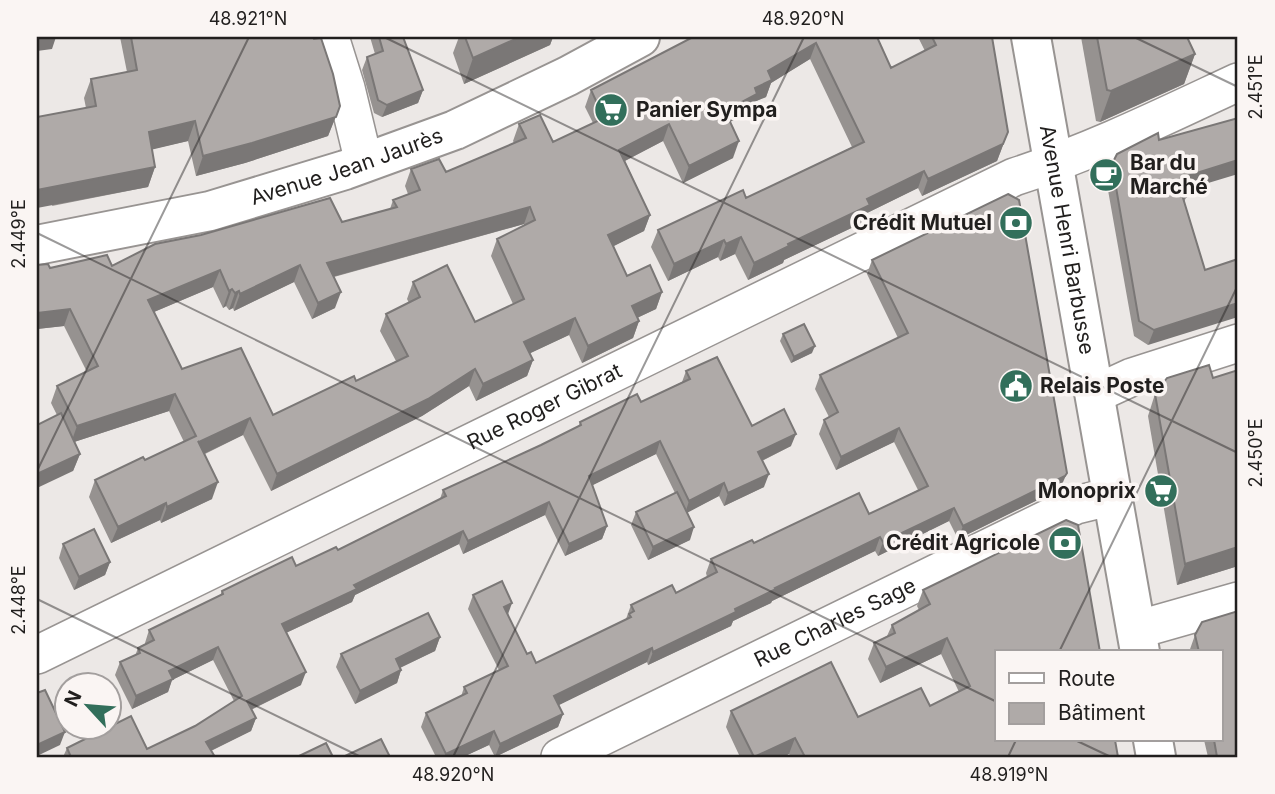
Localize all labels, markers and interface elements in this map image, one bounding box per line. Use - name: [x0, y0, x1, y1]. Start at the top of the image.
- text: 48.921°N: [209, 8, 287, 29]
- text: 48.920°N: [762, 8, 844, 29]
- text: 2.451°E: [1245, 54, 1266, 120]
- supermarket icon: Panier Sympa: [592, 91, 630, 129]
- place label: Panier Sympa: [636, 97, 778, 122]
- street label: Avenue Jean Jaurès: [247, 122, 446, 210]
- street label: Avenue Henri Barbusse: [1035, 123, 1100, 357]
- place label: Bar du Marché: [1130, 150, 1208, 199]
- cafe icon: Bar du Marché: [1087, 156, 1125, 194]
- text: 2.449°E: [8, 199, 29, 269]
- bank icon: Crédit Mutuel: [997, 204, 1035, 242]
- place label: Crédit Mutuel: [853, 210, 992, 235]
- street label: Rue Roger Gibrat: [463, 358, 626, 455]
- public building icon: Relais Poste: [997, 367, 1035, 405]
- place label: Relais Poste: [1040, 373, 1164, 398]
- text: 2.450°E: [1245, 418, 1266, 488]
- supermarket icon: Monoprix: [1142, 472, 1180, 510]
- place label: Monoprix: [1038, 478, 1136, 503]
- bank icon: Crédit Agricole: [1046, 524, 1084, 562]
- place label: Crédit Agricole: [886, 530, 1040, 555]
- text: 2.448°E: [8, 565, 29, 635]
- street label: Rue Charles Sage: [750, 572, 920, 672]
- legend: [995, 650, 1222, 742]
- text: Route: [1058, 666, 1115, 691]
- north arrow: [52, 672, 122, 742]
- text: N: [60, 687, 87, 710]
- text: Bâtiment: [1058, 700, 1146, 725]
- text: 48.920°N: [412, 764, 494, 785]
- text: 48.919°N: [970, 764, 1048, 785]

